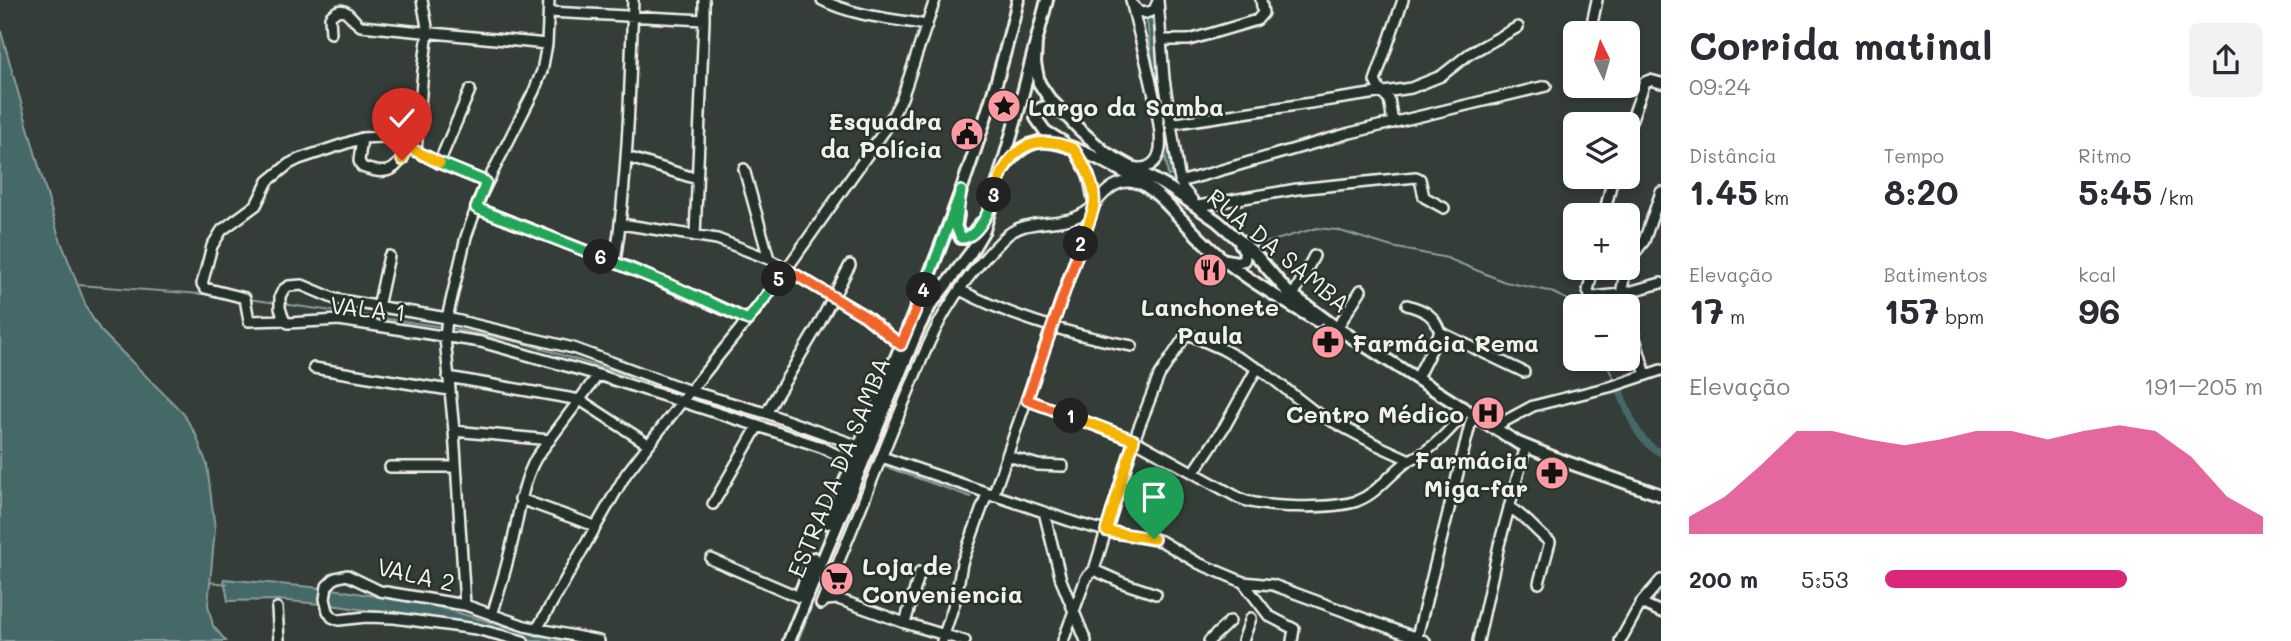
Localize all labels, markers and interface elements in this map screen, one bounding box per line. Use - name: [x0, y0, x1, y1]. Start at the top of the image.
- text: Corrida matinal: [1689, 20, 1992, 70]
- north arrow: [1563, 21, 1640, 98]
- map controls: [1563, 21, 1640, 371]
- button: share: [2189, 23, 2263, 97]
- text: 09:24: [1689, 71, 1750, 101]
- place icon: Largo da Samba: [985, 87, 1023, 125]
- pin: [372, 88, 432, 160]
- place label: Largo da Samba: [1028, 91, 1224, 122]
- icon: check: [383, 99, 421, 137]
- place label: Esquadra da Polícia: [820, 105, 942, 164]
- button: layers: [1563, 112, 1640, 189]
- public building icon: Esquadra da Polícia: [948, 115, 986, 153]
- text: Distância: [1689, 143, 1777, 168]
- text: Tempo: [1884, 143, 1944, 168]
- text: Ritmo: [2078, 143, 2131, 168]
- text: 1.45: [1689, 168, 1758, 214]
- text: 8:20: [1884, 168, 1959, 214]
- text: 5:45: [2078, 168, 2153, 214]
- pin: 3: [976, 178, 1012, 212]
- street label: RUA DA SAMBA: [1201, 181, 1357, 319]
- text: 3: [988, 182, 999, 207]
- text: km: [1758, 185, 1789, 210]
- text: /km: [2153, 185, 2194, 210]
- button: +: [1563, 203, 1640, 280]
- pin: 2: [1064, 226, 1098, 262]
- text: 2: [1075, 231, 1086, 256]
- pin: 6: [584, 240, 618, 274]
- text: 6: [595, 244, 606, 269]
- restaurant icon: Lanchonete Paula: [1191, 251, 1229, 289]
- pin: 5: [762, 262, 796, 296]
- text: Elevação: [1689, 262, 1773, 287]
- text: Batimentos: [1884, 262, 1988, 287]
- text: kcal: [2078, 262, 2116, 287]
- text: 5: [773, 266, 784, 291]
- pin: 4: [906, 272, 942, 308]
- text: 4: [917, 277, 930, 302]
- text: 17: [1689, 287, 1724, 333]
- text: 157: [1884, 287, 1939, 333]
- text: 96: [2078, 287, 2121, 333]
- street label: VALA 1: [329, 289, 407, 327]
- place label: Lanchonete Paula: [1141, 291, 1279, 350]
- button: −: [1563, 294, 1640, 371]
- text: m: [1724, 304, 1745, 329]
- text: bpm: [1939, 304, 1984, 329]
- pharmacy icon: Farmácia Rema: [1309, 323, 1347, 361]
- place label: Farmácia Rema: [1352, 327, 1539, 358]
- street label: ESTRADA DA SAMBA: [780, 352, 896, 582]
- text: Elevação: [1689, 371, 1790, 401]
- text: 191–205 m: [2144, 371, 2263, 401]
- hospital icon: Centro Médico: [1469, 394, 1507, 432]
- pin: 1: [1054, 398, 1088, 434]
- place label: Centro Médico: [1286, 398, 1464, 429]
- text: 1: [1066, 403, 1075, 428]
- place label: Farmácia Miga-far: [1414, 444, 1528, 503]
- pharmacy icon: Farmácia Miga-far: [1533, 454, 1571, 492]
- pin: [1124, 467, 1184, 539]
- icon: arrive: [1135, 478, 1173, 516]
- street label: VALA 2: [374, 550, 458, 598]
- place label: Loja de Conveniencia: [862, 550, 1023, 609]
- supermarket icon: Loja de Conveniencia: [818, 560, 856, 598]
- text: 200 m: [1689, 564, 1758, 594]
- text: 5:53: [1801, 564, 1848, 594]

